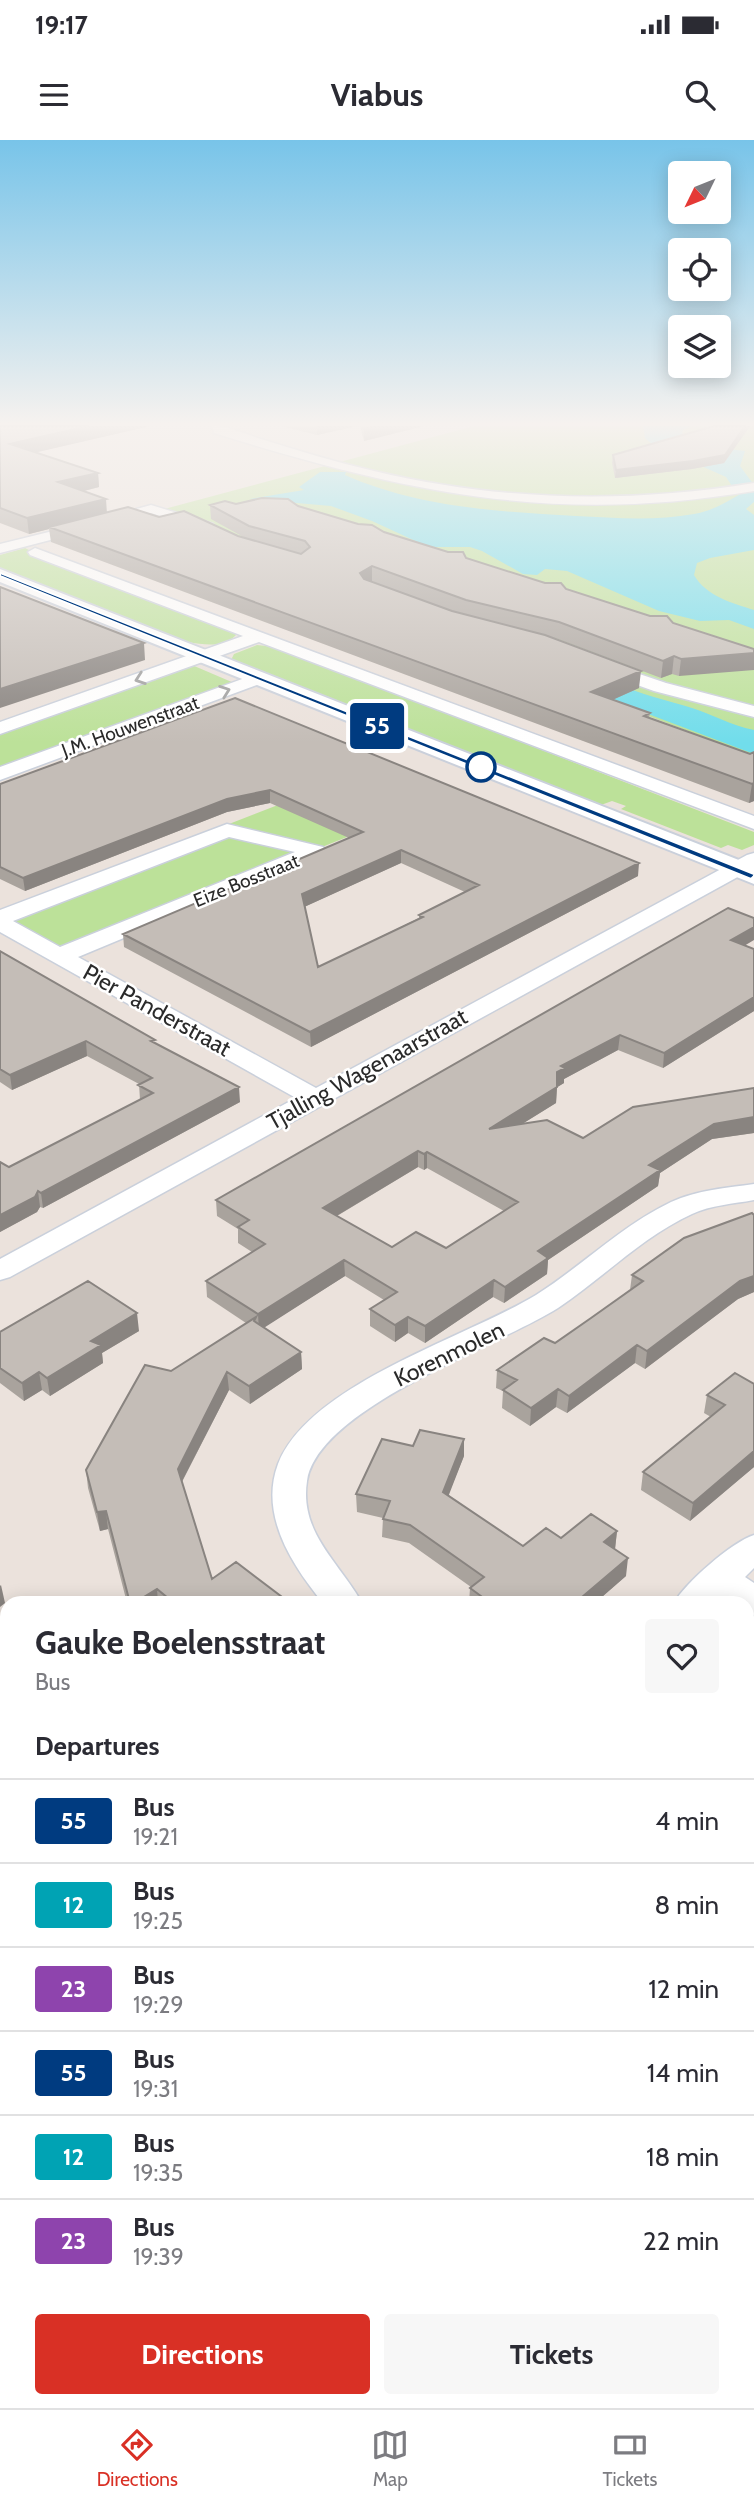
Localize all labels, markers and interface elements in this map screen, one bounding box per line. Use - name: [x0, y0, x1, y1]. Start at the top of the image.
- text: 19:17: [35, 9, 88, 41]
- text: Viabus: [331, 75, 423, 114]
- icon: menu: [35, 76, 73, 114]
- icon: search: [681, 76, 719, 114]
- north arrow: [668, 161, 732, 224]
- map controls: [668, 161, 731, 378]
- button: locate: [668, 238, 731, 301]
- button: layers: [668, 315, 731, 378]
- one-way arrow: [134, 671, 147, 685]
- one-way arrow: [218, 685, 231, 699]
- street label: J.M. Houwenstraat: [57, 691, 203, 762]
- line badge: 55: [346, 703, 408, 749]
- text: 55: [364, 711, 390, 740]
- unlabelled marker: [466, 752, 496, 782]
- street label: Eize Bosstraat: [190, 849, 303, 912]
- street label: Pier Panderstraat: [78, 958, 236, 1062]
- street label: Tjalling Wagenaarstraat: [262, 1002, 472, 1136]
- street label: Korenmolen: [389, 1315, 509, 1393]
- button: heart: [645, 1619, 719, 1693]
- text: Gauke Boelensstraat: [35, 1622, 325, 1662]
- text: Bus: [35, 1668, 70, 1696]
- text: Departures: [35, 1730, 159, 1762]
- text: Bus: [133, 1791, 174, 1823]
- text: 4 min: [655, 1805, 719, 1837]
- text: 55: [61, 1806, 86, 1835]
- text: 19:21: [133, 1823, 178, 1851]
- text: Bus: [133, 1875, 174, 1907]
- text: 8 min: [655, 1889, 719, 1921]
- text: 12: [63, 1890, 84, 1919]
- text: 19:25: [133, 1907, 183, 1935]
- text: Bus: [133, 1959, 174, 1991]
- text: 12 min: [648, 1973, 719, 2005]
- text: 23: [61, 1974, 86, 2003]
- text: 19:29: [133, 1991, 183, 2019]
- text: Bus: [133, 2043, 174, 2075]
- text: 14 min: [647, 2057, 719, 2089]
- text: 55: [61, 2058, 86, 2087]
- text: 19:31: [133, 2075, 178, 2103]
- text: Bus: [133, 2127, 174, 2159]
- text: 18 min: [646, 2141, 719, 2173]
- text: 12: [63, 2142, 84, 2171]
- text: 19:35: [133, 2159, 183, 2187]
- text: Bus: [133, 2211, 174, 2243]
- text: 22 min: [643, 2225, 719, 2257]
- text: 23: [61, 2226, 86, 2255]
- text: 19:39: [133, 2243, 184, 2271]
- button: Directions: [35, 2314, 370, 2394]
- button: Tickets: [384, 2314, 719, 2394]
- tab: Directions: [97, 2426, 178, 2491]
- tab: Map: [371, 2426, 409, 2491]
- tab: Tickets: [603, 2426, 657, 2491]

